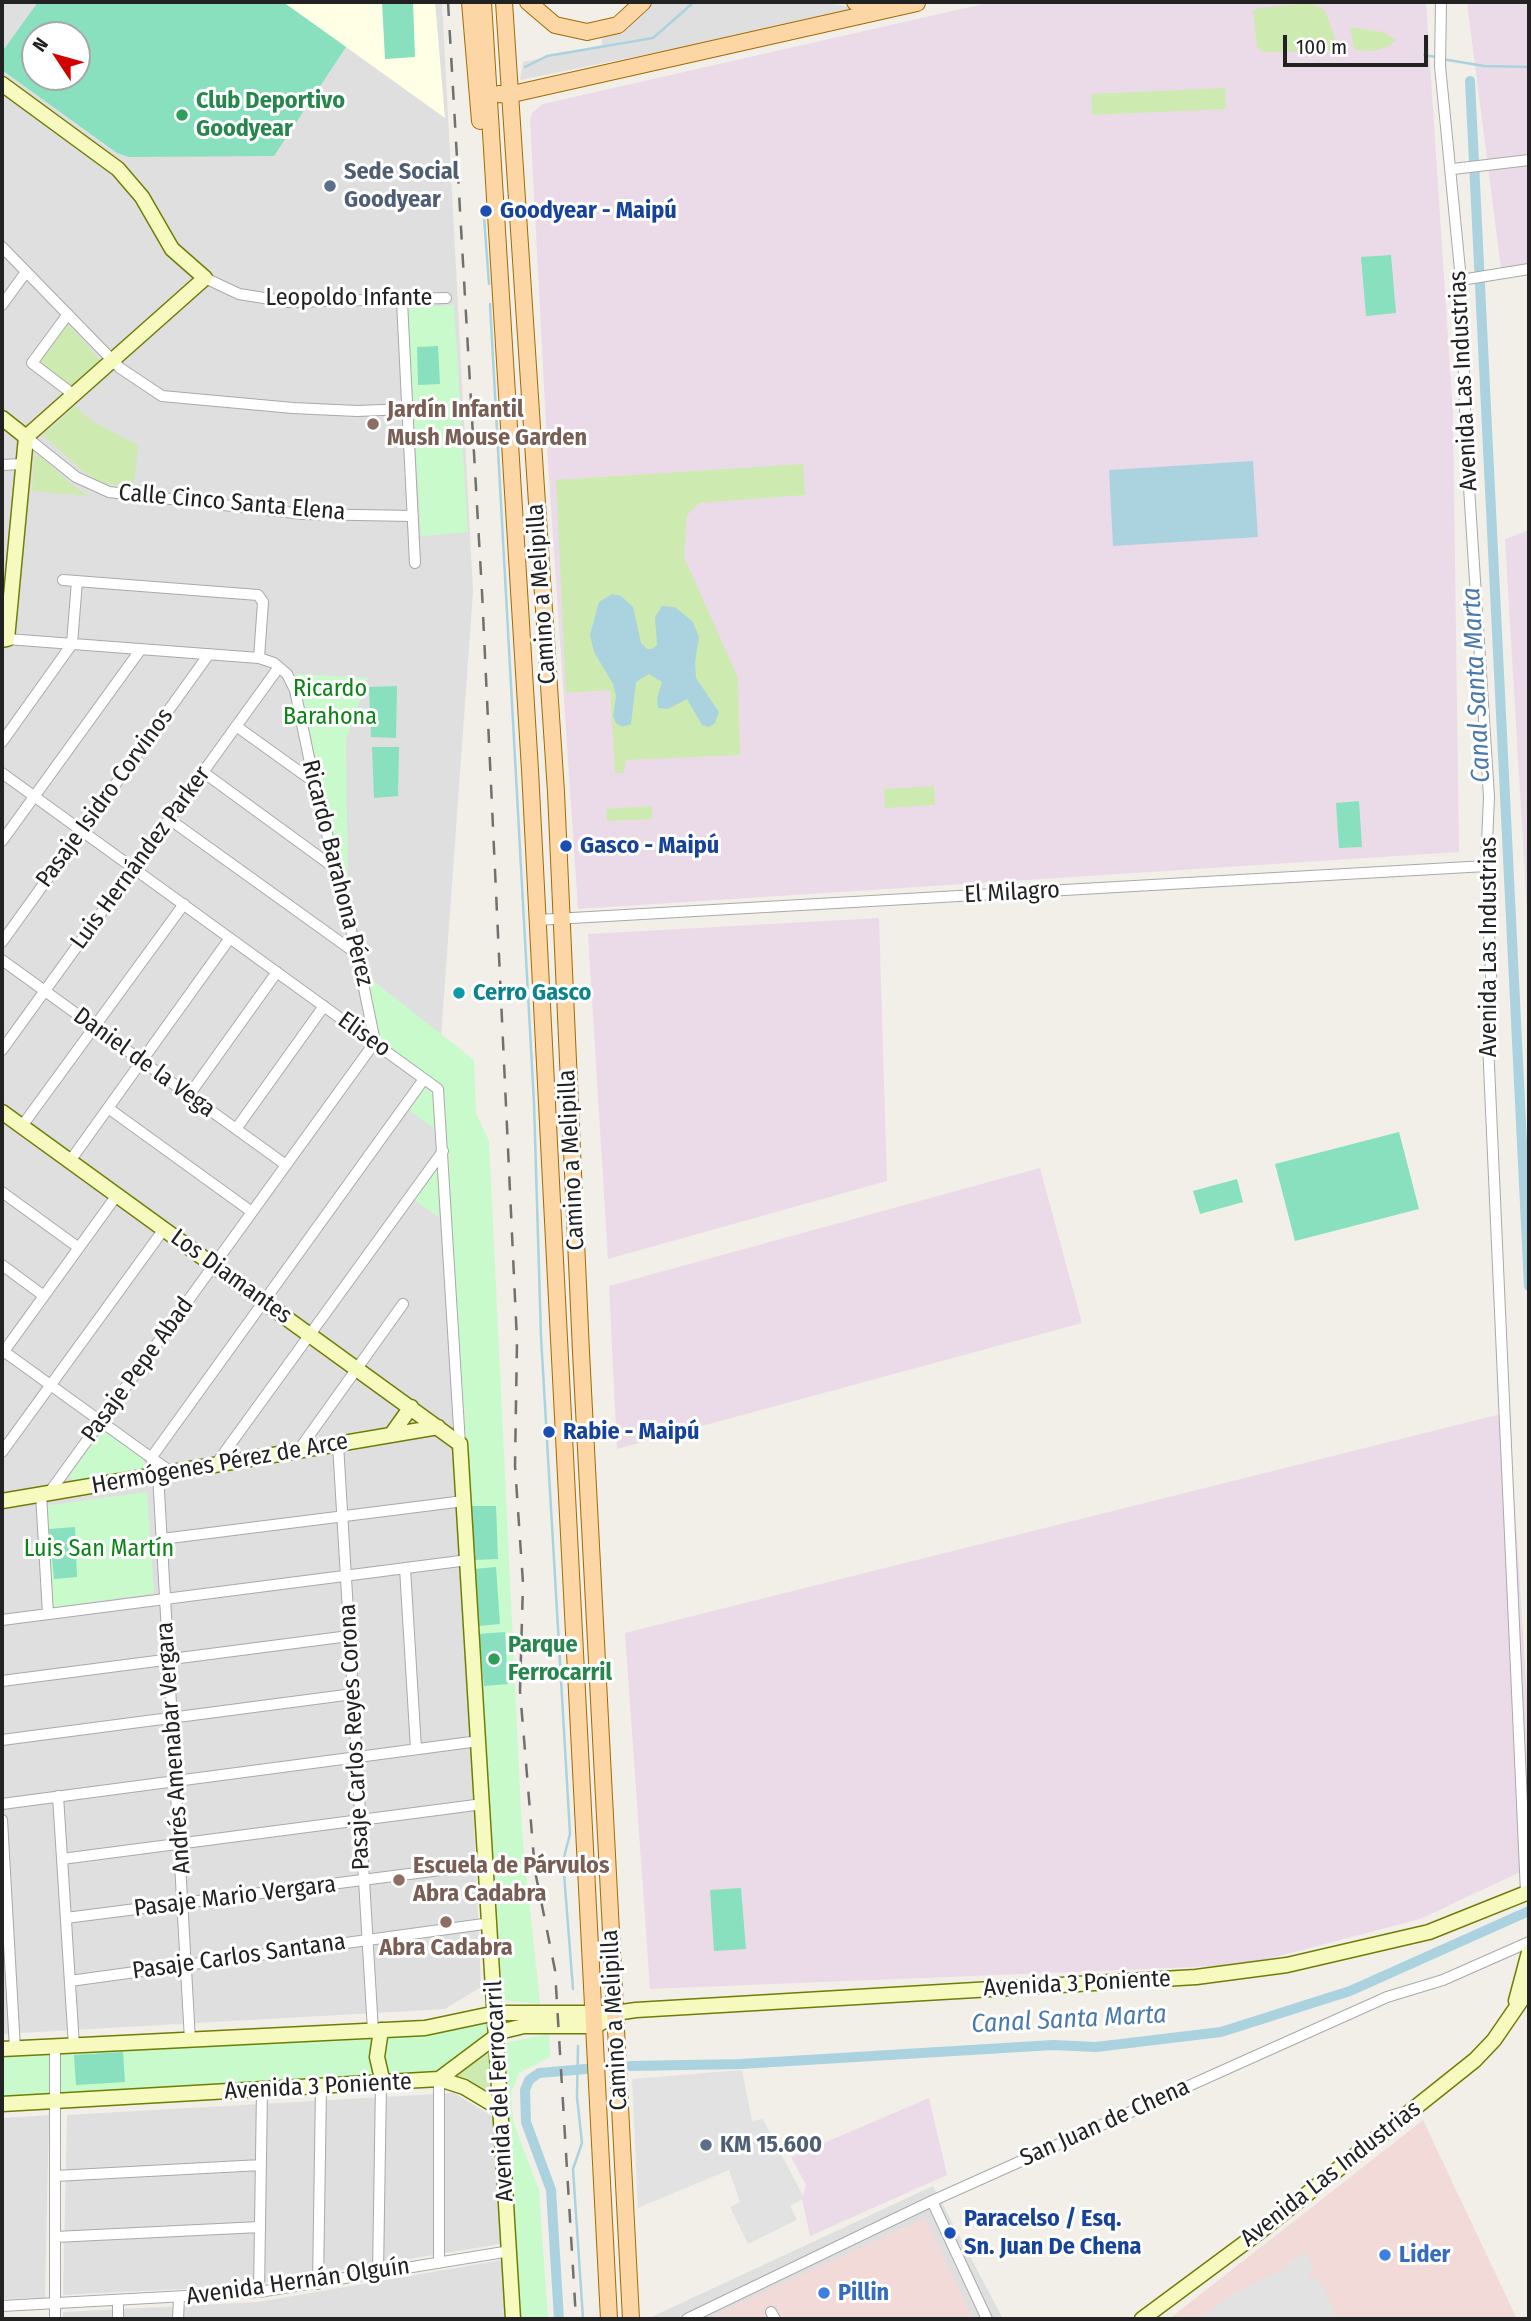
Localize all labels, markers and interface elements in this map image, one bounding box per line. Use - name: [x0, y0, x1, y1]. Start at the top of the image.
- north arrow: [21, 21, 91, 91]
- scale bar: [1286, 21, 1431, 65]
- text: N: [28, 33, 53, 56]
- text: 100 m: [1296, 34, 1347, 60]
- place label: Club Deportivo Goodyear: [196, 87, 345, 143]
- marker: Club Deportivo Goodyear: [174, 107, 190, 123]
- place label: Sede Social Goodyear: [344, 158, 459, 214]
- marker: Sede Social Goodyear: [322, 178, 338, 194]
- place label: Goodyear - Maipú: [500, 197, 677, 225]
- marker: Goodyear - Maipú: [478, 203, 494, 219]
- street label: Avenida Las Industrias: [1444, 270, 1484, 492]
- street label: Leopoldo Infante: [266, 284, 432, 312]
- place label: Jardín Infantil Mush Mouse Garden: [387, 396, 587, 452]
- marker: Jardín Infantil Mush Mouse Garden: [365, 416, 381, 432]
- street label: Calle Cinco Santa Elena: [117, 479, 347, 527]
- street label: Camino a Melipilla: [521, 503, 563, 685]
- water label: Canal Santa Marta: [1456, 587, 1498, 783]
- park label: Ricardo Barahona: [283, 675, 377, 731]
- street label: Pasaje Isidro Corvinos: [30, 703, 180, 893]
- street label: Ricardo Barahona Pérez: [295, 757, 379, 989]
- street label: Luis Hernández Parker: [65, 761, 217, 955]
- place label: Gasco - Maipú: [580, 832, 719, 860]
- street label: Avenida Las Industrias: [1475, 837, 1503, 1057]
- marker: Gasco - Maipú: [558, 838, 574, 854]
- street label: El Milagro: [964, 876, 1060, 910]
- place label: Cerro Gasco: [473, 979, 591, 1007]
- marker: Cerro Gasco: [451, 985, 467, 1001]
- street label: Daniel de la Vega: [68, 1002, 220, 1124]
- street label: Eliseo: [332, 1006, 396, 1064]
- street label: Camino a Melipilla: [553, 1069, 591, 1251]
- street label: Los Diamantes: [165, 1223, 297, 1331]
- street label: Pasaje Pepe Abad: [76, 1292, 200, 1448]
- place label: Rabie - Maipú: [563, 1418, 699, 1446]
- marker: Rabie - Maipú: [541, 1424, 557, 1440]
- street label: Hermógenes Pérez de Arce: [90, 1427, 350, 1501]
- park label: Luis San Martín: [24, 1535, 174, 1563]
- street label: Pasaje Carlos Reyes Corona: [334, 1603, 376, 1871]
- street label: Andrés Amenabar Vergara: [151, 1621, 197, 1875]
- place label: Parque Ferrocarril: [508, 1631, 612, 1687]
- marker: Parque Ferrocarril: [486, 1651, 502, 1667]
- place label: Escuela de Párvulos Abra Cadabra: [413, 1852, 609, 1908]
- street label: Pasaje Mario Vergara: [132, 1870, 338, 1924]
- marker: Escuela de Párvulos Abra Cadabra: [391, 1872, 407, 1888]
- marker: Abra Cadabra: [438, 1914, 454, 1930]
- street label: Pasaje Carlos Santana: [131, 1928, 347, 1986]
- street label: Camino a Melipilla: [596, 1929, 634, 2111]
- place label: Abra Cadabra: [379, 1934, 513, 1962]
- street label: Avenida 3 Poniente: [983, 1965, 1171, 2003]
- street label: Avenida del Ferrocarril: [480, 1979, 520, 2203]
- water label: Canal Santa Marta: [971, 1999, 1167, 2041]
- street label: Avenida 3 Poniente: [224, 2068, 412, 2106]
- street label: San Juan de Chena: [1016, 2073, 1194, 2173]
- street label: Avenida Las Industrias: [1235, 2095, 1427, 2253]
- place label: KM 15.600: [720, 2131, 822, 2159]
- marker: KM 15.600: [698, 2137, 714, 2153]
- place label: Paracelso / Esq. Sn. Juan De Chena: [964, 2205, 1141, 2261]
- marker: Paracelso / Esq. Sn. Juan De Chena: [942, 2225, 958, 2241]
- place label: Lider: [1399, 2241, 1450, 2269]
- marker: Lider: [1377, 2247, 1393, 2263]
- street label: Avenida Hernán Olguín: [184, 2252, 412, 2312]
- place label: Pillin: [838, 2279, 889, 2307]
- marker: Pillin: [816, 2285, 832, 2301]

